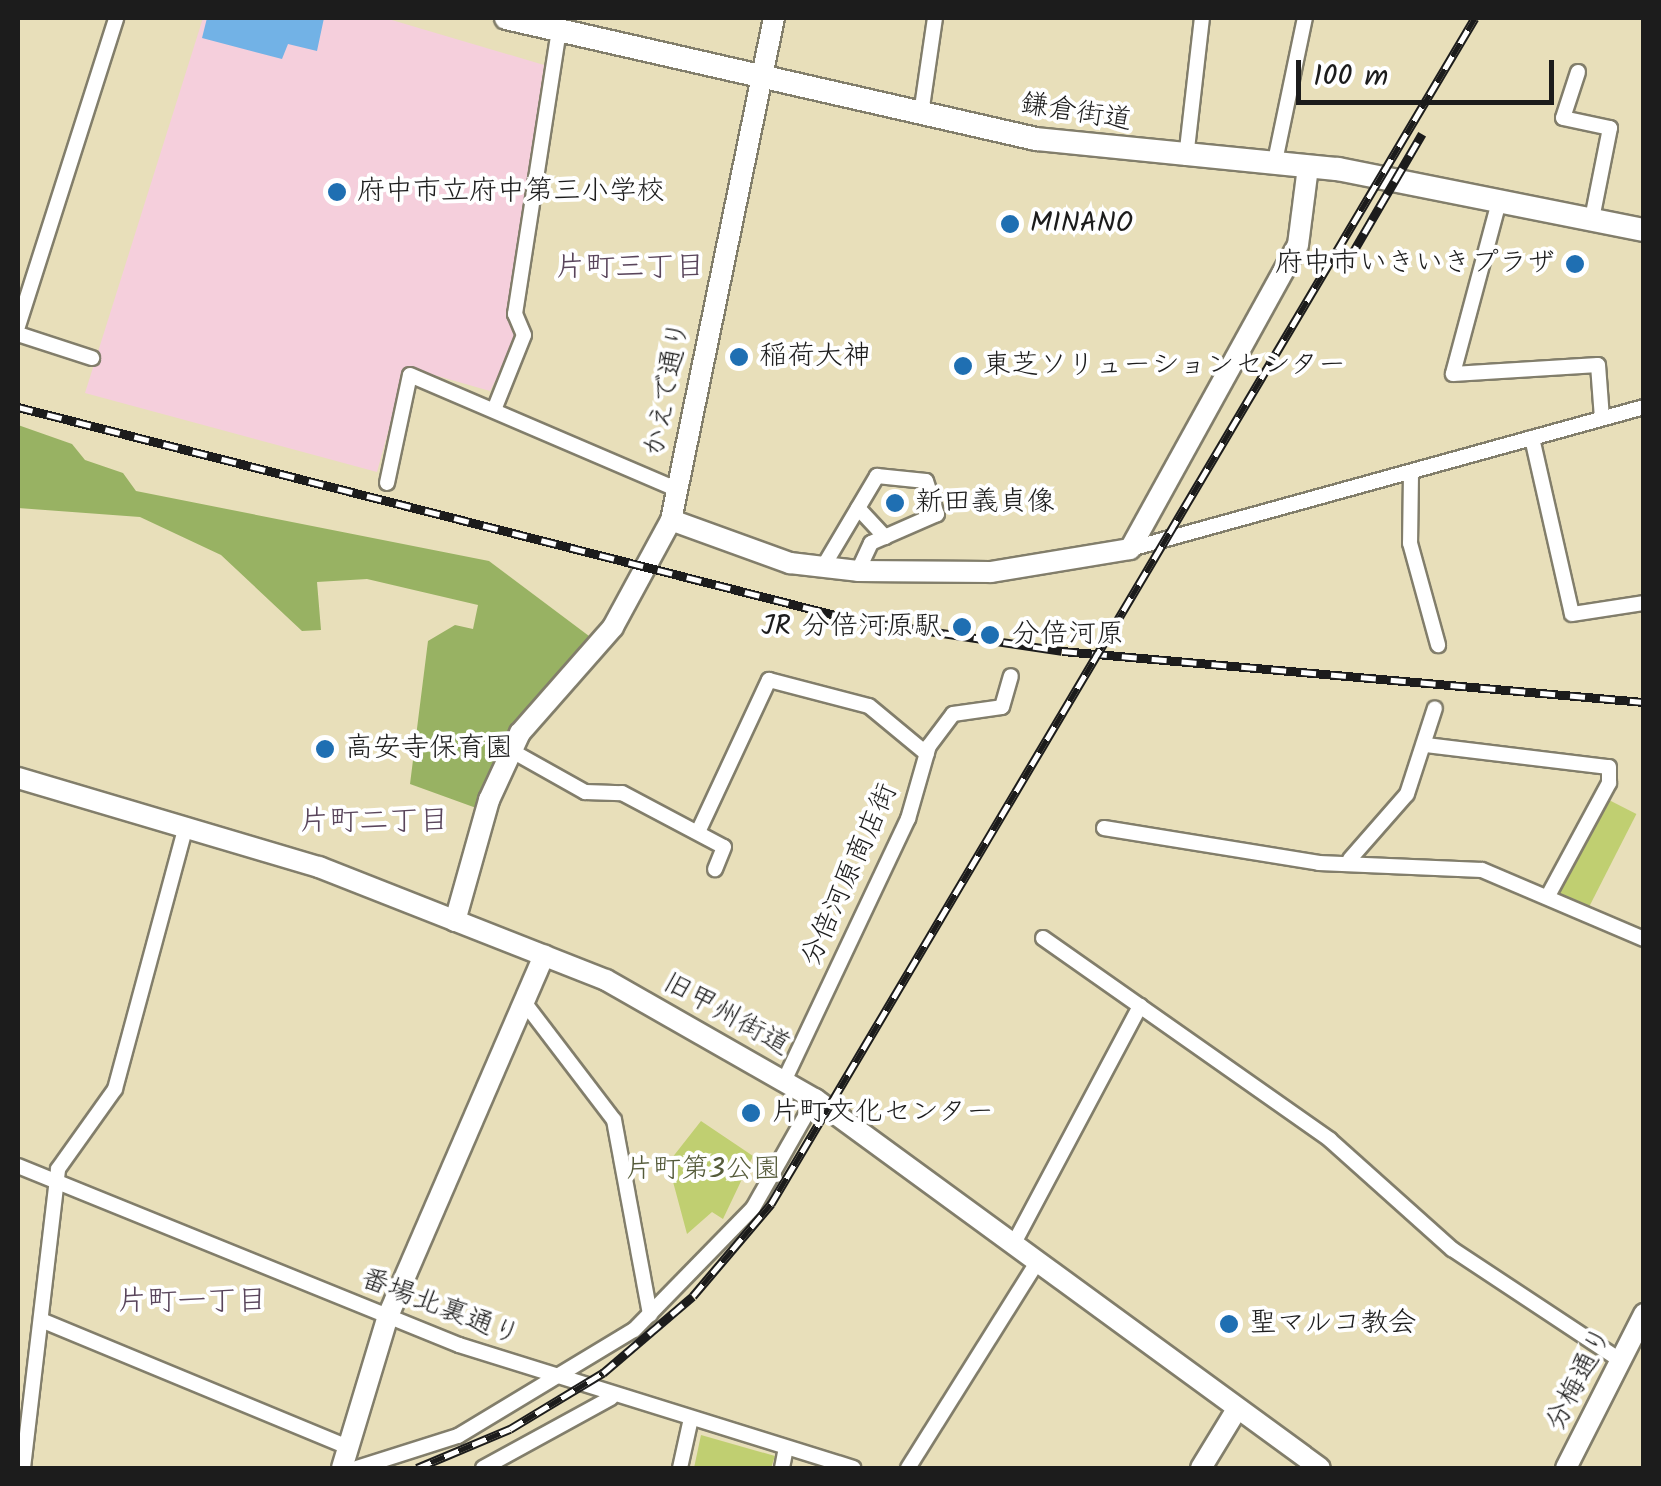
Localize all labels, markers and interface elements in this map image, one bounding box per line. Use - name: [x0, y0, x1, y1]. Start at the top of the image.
- scale bar: [1301, 40, 1558, 102]
- text: 100 m: [1313, 53, 1388, 101]
- street label: 鎌倉街道: [1018, 88, 1134, 138]
- place label: 府中市立府中第三小学校: [357, 175, 665, 209]
- marker: 府中市立府中第三小学校: [326, 181, 348, 203]
- place label: MINANO: [1030, 207, 1133, 241]
- marker: MINANO: [999, 213, 1021, 235]
- place label: 府中市いきいきプラザ: [1275, 247, 1555, 281]
- district label: 片町三丁目: [555, 250, 705, 286]
- marker: 府中市いきいきプラザ: [1564, 253, 1586, 275]
- street label: かえで通り: [638, 317, 698, 461]
- place label: 稲荷大神: [759, 340, 871, 374]
- marker: 稲荷大神: [728, 346, 750, 368]
- place label: 東芝ソリューションセンター: [983, 349, 1347, 383]
- marker: 東芝ソリューションセンター: [952, 355, 974, 377]
- place label: 新田義貞像: [915, 486, 1055, 520]
- marker: 新田義貞像: [884, 492, 906, 514]
- place label: JR 分倍河原駅: [761, 610, 942, 644]
- marker: JR 分倍河原駅: [951, 616, 973, 638]
- place label: 分倍河原: [1012, 618, 1124, 652]
- marker: 分倍河原: [977, 622, 1003, 648]
- place label: 高安寺保育園: [345, 732, 513, 766]
- marker: 高安寺保育園: [314, 738, 336, 760]
- street label: 分倍河原商店街: [795, 779, 905, 971]
- district label: 片町二丁目: [299, 804, 449, 840]
- street label: 旧甲州街道: [657, 966, 795, 1064]
- place label: 片町文化センター: [771, 1096, 995, 1130]
- marker: 片町文化センター: [740, 1102, 762, 1124]
- park label: 片町第3公園: [625, 1153, 781, 1187]
- street label: 番場北裏通り: [356, 1262, 524, 1354]
- district label: 片町一丁目: [117, 1284, 267, 1320]
- place label: 聖マルコ教会: [1249, 1307, 1417, 1341]
- marker: 聖マルコ教会: [1218, 1313, 1240, 1335]
- street label: 分梅通り: [1540, 1321, 1620, 1437]

